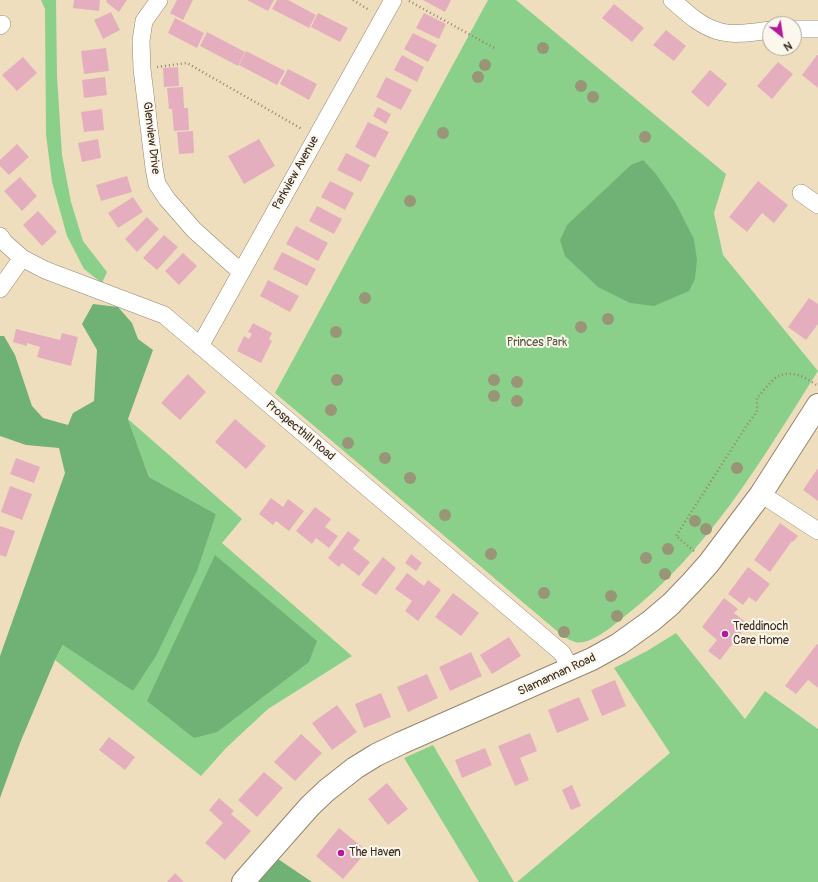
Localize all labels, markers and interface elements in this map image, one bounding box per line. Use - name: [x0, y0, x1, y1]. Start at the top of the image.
- north arrow: [762, 16, 802, 56]
- text: N: [781, 38, 794, 53]
- street label: Glenview Drive: [139, 101, 163, 175]
- street label: Parkview Avenue: [270, 134, 322, 212]
- park label: Princes Park: [507, 336, 567, 350]
- street label: Prospecthill Road: [263, 398, 337, 464]
- place label: Treddinoch Care Home: [733, 620, 789, 648]
- marker: Treddinoch Care Home: [720, 629, 730, 639]
- street label: Slamannan Road: [516, 651, 598, 699]
- place label: The Haven: [349, 846, 401, 860]
- marker: The Haven: [336, 848, 346, 858]

